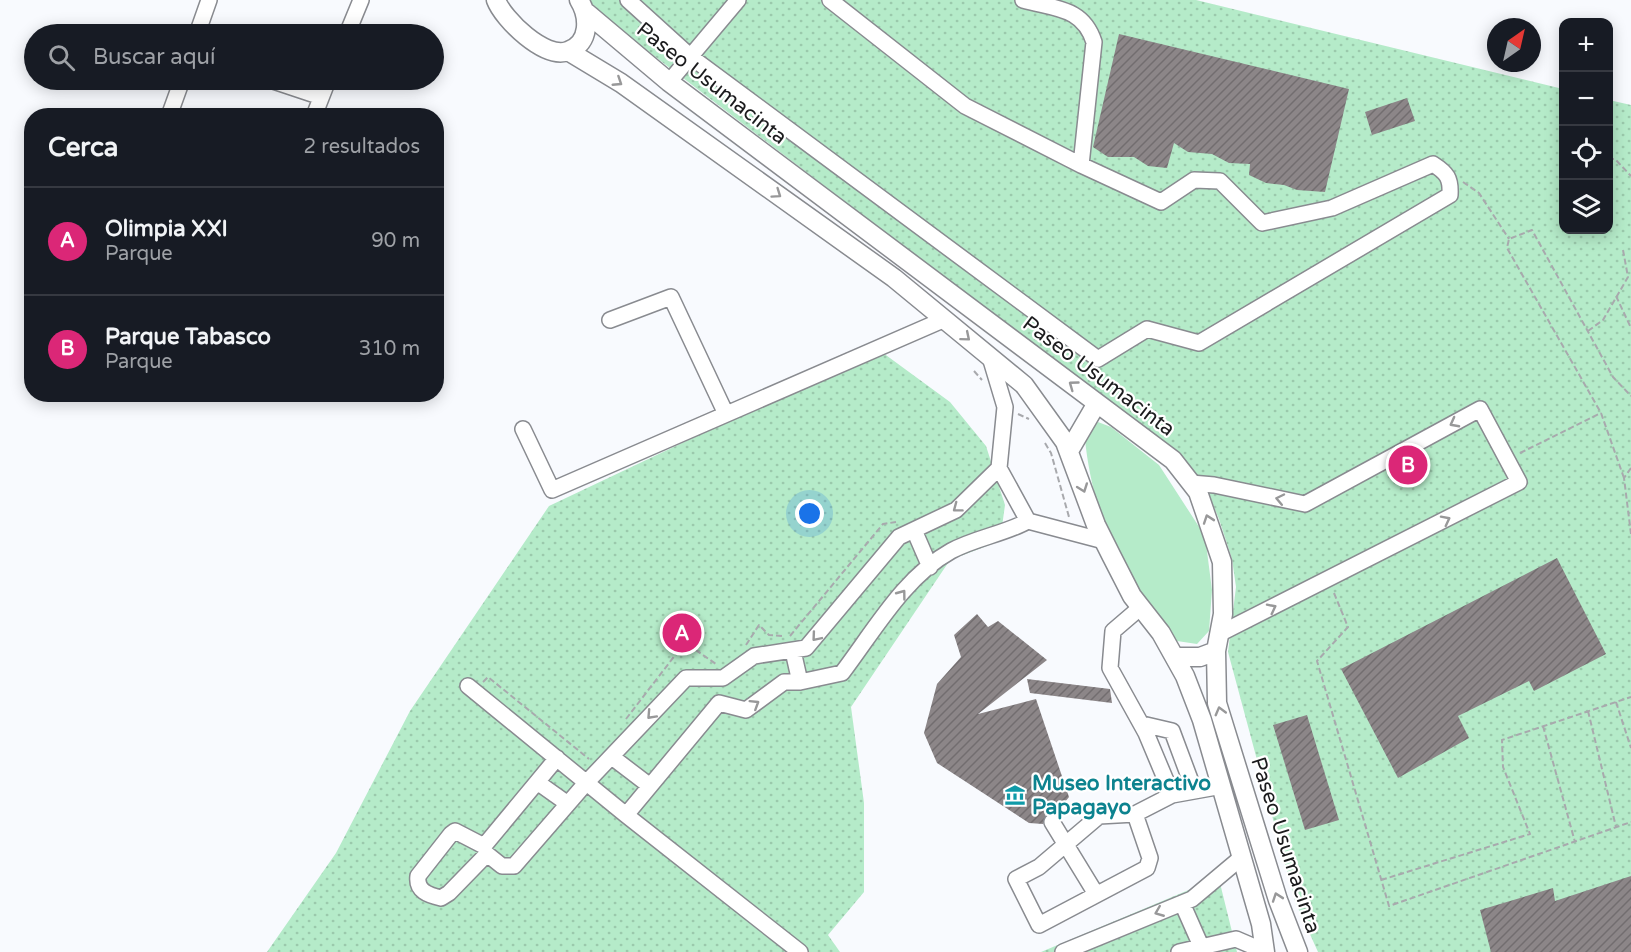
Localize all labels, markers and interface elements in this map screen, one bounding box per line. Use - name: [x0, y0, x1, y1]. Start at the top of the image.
- street label: Paseo Usumacinta: [632, 17, 792, 150]
- north arrow: [1487, 18, 1541, 72]
- map controls: [1559, 18, 1613, 234]
- button: +: [1559, 18, 1613, 72]
- search box: [24, 24, 444, 90]
- icon: search: [45, 41, 78, 74]
- text: Buscar aquí: [93, 44, 215, 70]
- button: −: [1559, 72, 1613, 126]
- one-way arrow: [612, 74, 622, 86]
- button: locate: [1559, 126, 1613, 180]
- text: Cerca: [48, 132, 118, 163]
- text: 2 resultados: [304, 135, 420, 159]
- button: layers: [1559, 180, 1613, 234]
- one-way arrow: [770, 187, 781, 198]
- text: Olimpia XXI: [105, 216, 228, 242]
- text: A: [60, 229, 75, 253]
- text: 90 m: [371, 229, 420, 253]
- text: Parque: [105, 242, 173, 266]
- street label: Paseo Usumacinta: [1018, 311, 1180, 442]
- text: Parque Tabasco: [105, 324, 271, 350]
- one-way arrow: [959, 330, 970, 341]
- text: B: [61, 337, 74, 361]
- text: 310 m: [359, 337, 420, 361]
- text: Parque: [105, 350, 173, 374]
- one-way arrow: [1068, 381, 1079, 392]
- one-way arrow: [1450, 416, 1460, 427]
- pin: B: [1388, 442, 1428, 488]
- one-way arrow: [1075, 482, 1088, 493]
- one-way arrow: [1276, 493, 1286, 506]
- your location: [795, 499, 824, 528]
- one-way arrow: [953, 500, 964, 511]
- one-way arrow: [1203, 514, 1216, 525]
- one-way arrow: [1439, 515, 1450, 527]
- one-way arrow: [895, 589, 906, 600]
- one-way arrow: [1265, 603, 1276, 615]
- pin: A: [662, 610, 702, 656]
- one-way arrow: [812, 630, 823, 641]
- one-way arrow: [749, 699, 759, 711]
- one-way arrow: [1215, 706, 1227, 717]
- one-way arrow: [647, 709, 658, 719]
- street label: Paseo Usumacinta: [1245, 754, 1326, 936]
- place label: Museo Interactivo Papagayo: [1032, 771, 1211, 820]
- museum icon: Museo Interactivo Papagayo: [1003, 783, 1027, 807]
- one-way arrow: [1272, 892, 1285, 903]
- one-way arrow: [1155, 905, 1166, 917]

